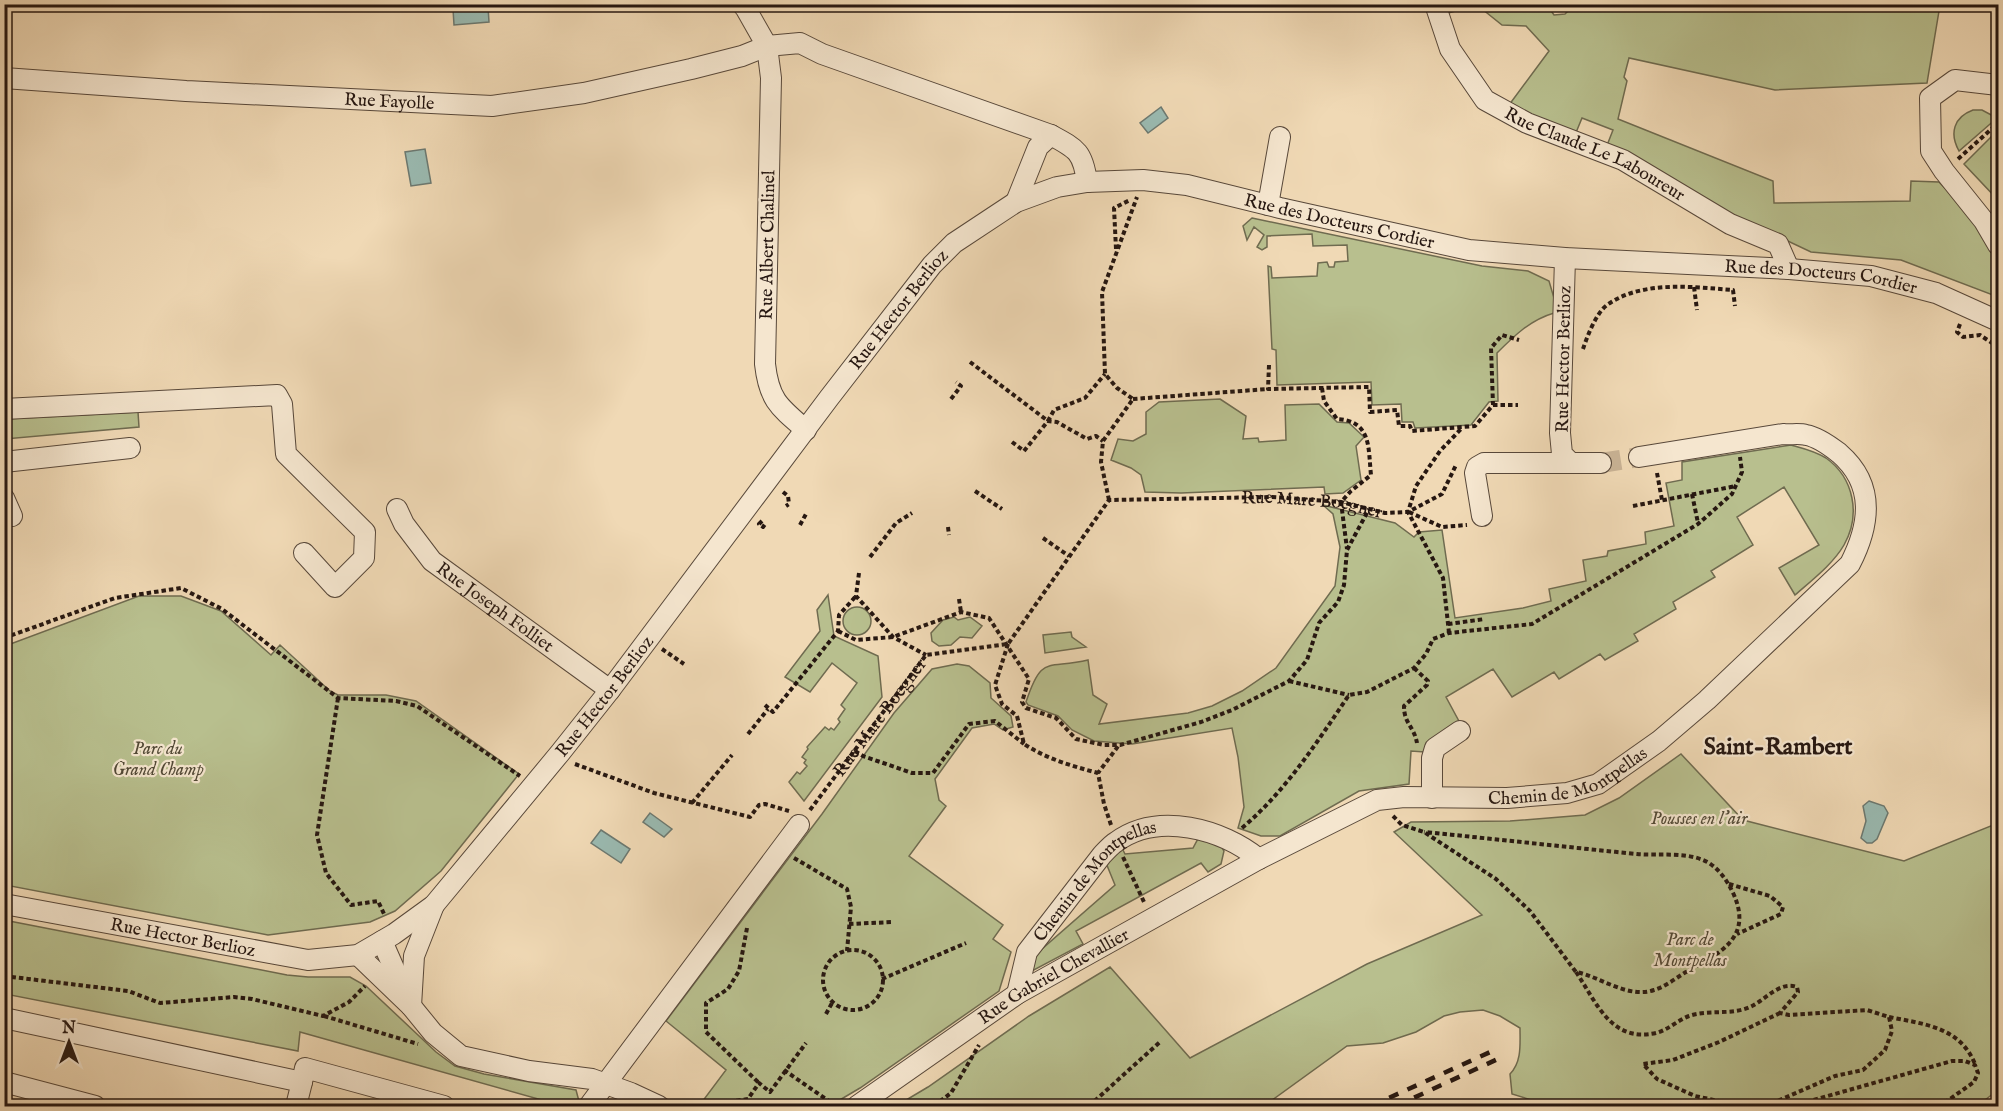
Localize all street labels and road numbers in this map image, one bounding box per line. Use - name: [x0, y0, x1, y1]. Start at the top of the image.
- street label: Rue Fayolle: [344, 89, 435, 116]
- street label: Rue Claude Le Laboureur: [1500, 103, 1689, 208]
- street label: Rue Albert Chalinel: [756, 170, 781, 320]
- street label: Rue des Docteurs Cordier: [1242, 190, 1437, 255]
- street label: Rue Hector Berlioz: [845, 245, 954, 375]
- street label: Rue des Docteurs Cordier: [1724, 256, 1920, 301]
- street label: Rue Hector Berlioz: [1552, 285, 1577, 433]
- street label: Rue Marc Boegner: [1241, 487, 1385, 525]
- street label: Rue Joseph Folliet: [431, 558, 558, 658]
- street label: Rue Hector Berlioz: [551, 632, 660, 762]
- street label: Rue Marc Boegner: [829, 654, 933, 782]
- street label: Chemin de Montpellas: [1488, 743, 1652, 811]
- street label: Chemin de Montpellas: [1029, 817, 1158, 947]
- street label: Rue Hector Berlioz: [108, 914, 257, 963]
- street label: Rue Gabriel Chevallier: [974, 924, 1134, 1030]

